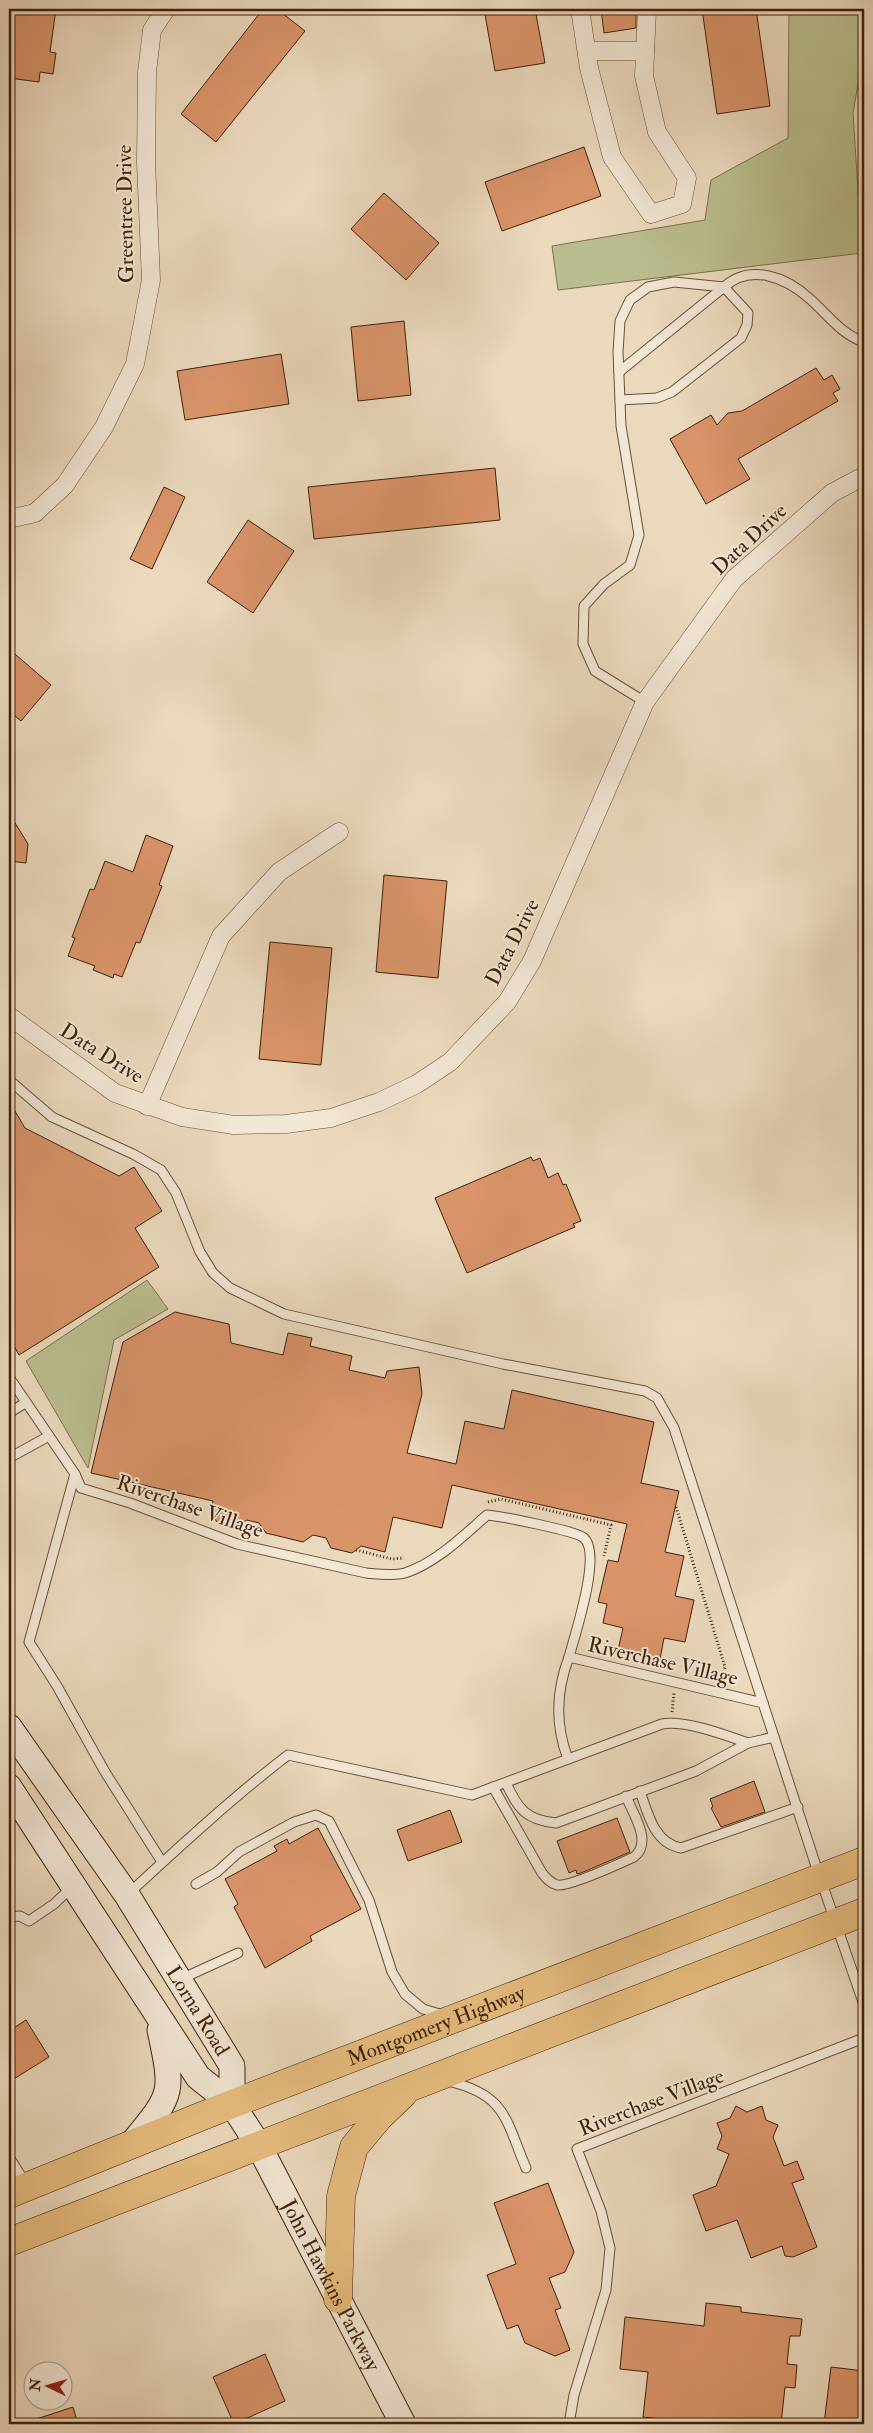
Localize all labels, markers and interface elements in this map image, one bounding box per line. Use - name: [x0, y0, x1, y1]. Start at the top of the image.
- street label: Greentree Drive: [111, 144, 140, 283]
- street label: Data Drive: [706, 497, 793, 581]
- street label: Data Drive: [479, 894, 546, 990]
- street label: Data Drive: [55, 1017, 149, 1090]
- street label: Riverchase Village: [113, 1469, 267, 1544]
- street label: Riverchase Village: [585, 1631, 741, 1692]
- street label: Lorna Road: [160, 1961, 236, 2062]
- street label: Montgomery Highway: [343, 1979, 530, 2073]
- street label: Riverchase Village: [575, 2062, 728, 2143]
- street label: John Hawkins Parkway: [274, 2194, 387, 2376]
- north arrow: [22, 2360, 72, 2410]
- text: N: [26, 2377, 45, 2393]

